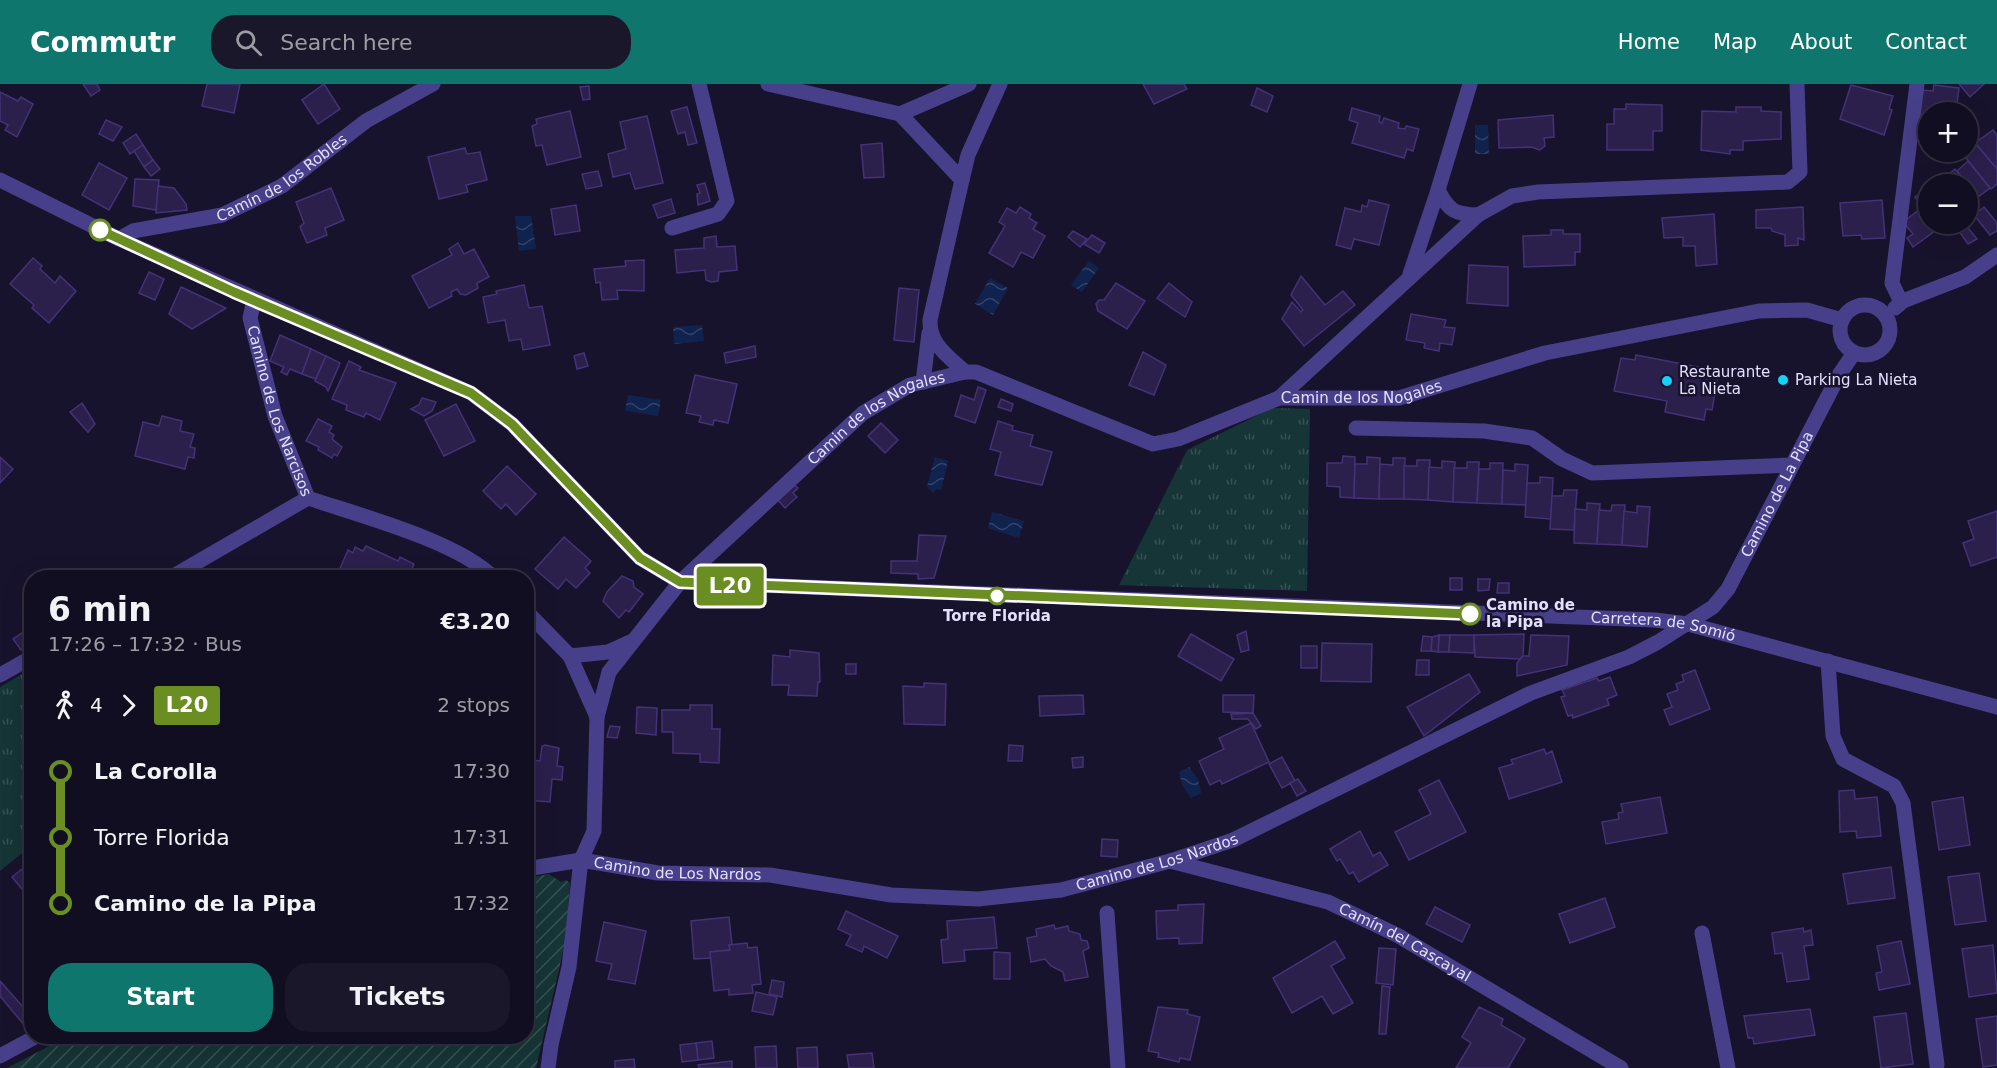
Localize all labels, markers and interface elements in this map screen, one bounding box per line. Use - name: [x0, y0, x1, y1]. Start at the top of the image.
- search box: [211, 15, 631, 69]
- text: Commutr: [30, 26, 175, 59]
- icon: search: [232, 26, 265, 59]
- text: Search here: [280, 30, 412, 55]
- text: Home: [1618, 30, 1680, 54]
- text: Map: [1713, 30, 1757, 54]
- text: About: [1790, 30, 1852, 54]
- text: Contact: [1885, 30, 1967, 54]
- map controls: [1918, 102, 1978, 234]
- button: +: [1918, 102, 1978, 162]
- street label: Camín de los Robles: [215, 130, 351, 225]
- button: −: [1918, 174, 1978, 234]
- unlabelled marker: [89, 219, 111, 241]
- street label: Camino de Los Narcisos: [243, 324, 315, 499]
- place label: Restaurante La Nieta: [1679, 363, 1770, 398]
- street label: Camin de los Nogales: [804, 368, 947, 469]
- place label: Parking La Nieta: [1795, 371, 1917, 389]
- marker: Parking La Nieta: [1776, 373, 1790, 387]
- marker: Restaurante La Nieta: [1660, 374, 1674, 388]
- street label: Camin de los Nogales: [1281, 376, 1444, 407]
- street label: Camino de La Pipa: [1737, 428, 1817, 560]
- line badge: L20: [696, 566, 765, 606]
- text: L20: [709, 574, 751, 598]
- marker: Torre Florida: [988, 587, 1006, 605]
- text: 6 min: [48, 590, 152, 629]
- place label: Camino de la Pipa: [1486, 596, 1575, 631]
- marker: Camino de la Pipa: [1459, 603, 1481, 625]
- place label: Torre Florida: [943, 607, 1051, 625]
- text: €3.20: [440, 609, 510, 634]
- street label: Carretera de Somió: [1590, 609, 1737, 645]
- text: 17:26 – 17:32 · Bus: [48, 632, 242, 656]
- icon: walk: [48, 689, 81, 722]
- icon: forward: [112, 689, 145, 722]
- text: 4: [90, 693, 103, 717]
- text: L20: [166, 693, 208, 717]
- text: 2 stops: [437, 693, 510, 717]
- text: La Corolla: [94, 759, 218, 784]
- text: 17:30: [452, 759, 510, 783]
- text: Torre Florida: [94, 825, 230, 850]
- text: 17:31: [452, 825, 510, 849]
- street label: Camino de Los Nardos: [1074, 830, 1242, 895]
- street label: Camino de Los Nardos: [592, 853, 762, 884]
- text: Camino de la Pipa: [94, 891, 317, 916]
- text: 17:32: [452, 891, 510, 915]
- street label: Camín del Cascayal: [1336, 899, 1474, 986]
- button: Start: [48, 963, 273, 1032]
- button: Tickets: [285, 963, 510, 1032]

